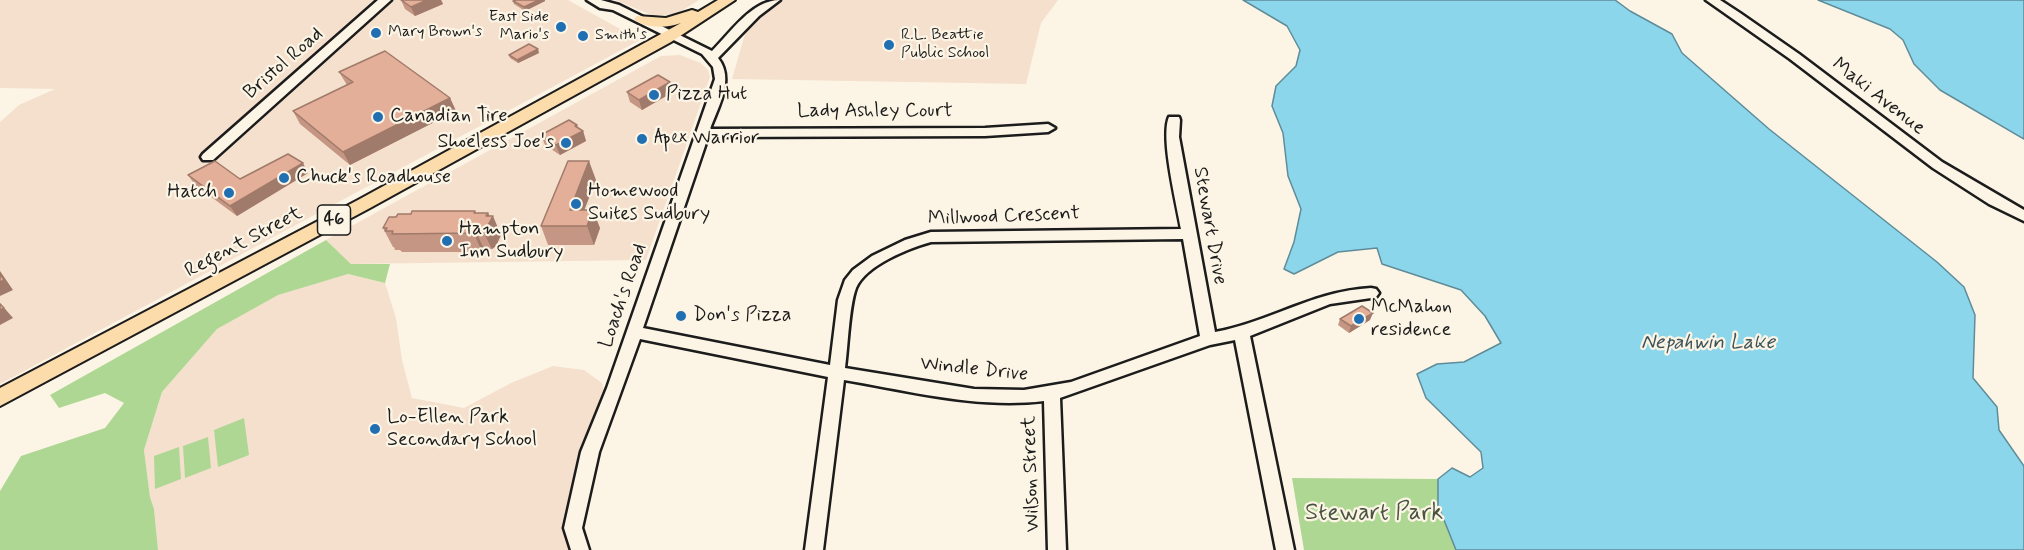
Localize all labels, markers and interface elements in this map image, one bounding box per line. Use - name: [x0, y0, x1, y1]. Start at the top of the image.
- place label: East Side Mario's: [489, 8, 549, 46]
- marker: East Side Mario's: [554, 20, 568, 34]
- street label: Bristol Road: [239, 23, 329, 105]
- place label: Mary Brown's: [388, 23, 482, 43]
- marker: Mary Brown's: [369, 26, 383, 40]
- place label: Smith's: [595, 26, 647, 46]
- place label: R.L. Beattie Public School: [901, 26, 989, 64]
- marker: Smith's: [576, 29, 590, 43]
- marker: R.L. Beattie Public School: [882, 38, 896, 52]
- street label: Maki Avenue: [1827, 53, 1929, 141]
- place label: Pizza Hut: [666, 83, 747, 107]
- marker: Pizza Hut: [647, 88, 661, 102]
- street label: Lady Ashley Court: [797, 100, 953, 124]
- place label: Canadian Tire: [390, 105, 508, 129]
- marker: Canadian Tire: [371, 110, 385, 124]
- place label: Apex Warrior: [654, 127, 759, 151]
- place label: Shoeless Joe's: [437, 131, 554, 155]
- marker: Apex Warrior: [635, 132, 649, 146]
- marker: Shoeless Joe's: [559, 136, 573, 150]
- street label: Stewart Drive: [1187, 165, 1231, 287]
- place label: Chuck's Roadhouse: [296, 166, 451, 190]
- marker: Chuck's Roadhouse: [277, 171, 291, 185]
- place label: Homewood Suites Sudbury: [588, 180, 710, 227]
- place label: Hatch: [167, 181, 217, 205]
- marker: Hatch: [222, 186, 236, 200]
- marker: Homewood Suites Sudbury: [569, 197, 583, 211]
- street label: Regent Street: [181, 202, 307, 284]
- street label: Millwood Crescent: [928, 202, 1080, 232]
- road number: 46: [318, 205, 350, 235]
- place label: Hampton Inn Sudbury: [459, 218, 563, 265]
- marker: Hampton Inn Sudbury: [440, 234, 454, 248]
- street label: Loach's Road: [595, 241, 653, 351]
- place label: McMahon residence: [1371, 296, 1452, 343]
- place label: Don's Pizza: [693, 304, 791, 328]
- marker: Don's Pizza: [674, 309, 688, 323]
- marker: McMahon residence: [1352, 312, 1366, 326]
- water label: Nepahwin Lake: [1641, 331, 1775, 357]
- street label: Windle Drive: [919, 352, 1029, 388]
- place label: Lo-Ellen Park Secondary School: [387, 406, 537, 453]
- street label: Wilson Street: [1018, 415, 1046, 533]
- marker: Lo-Ellen Park Secondary School: [368, 422, 382, 436]
- park label: Stewart Park: [1305, 500, 1443, 528]

